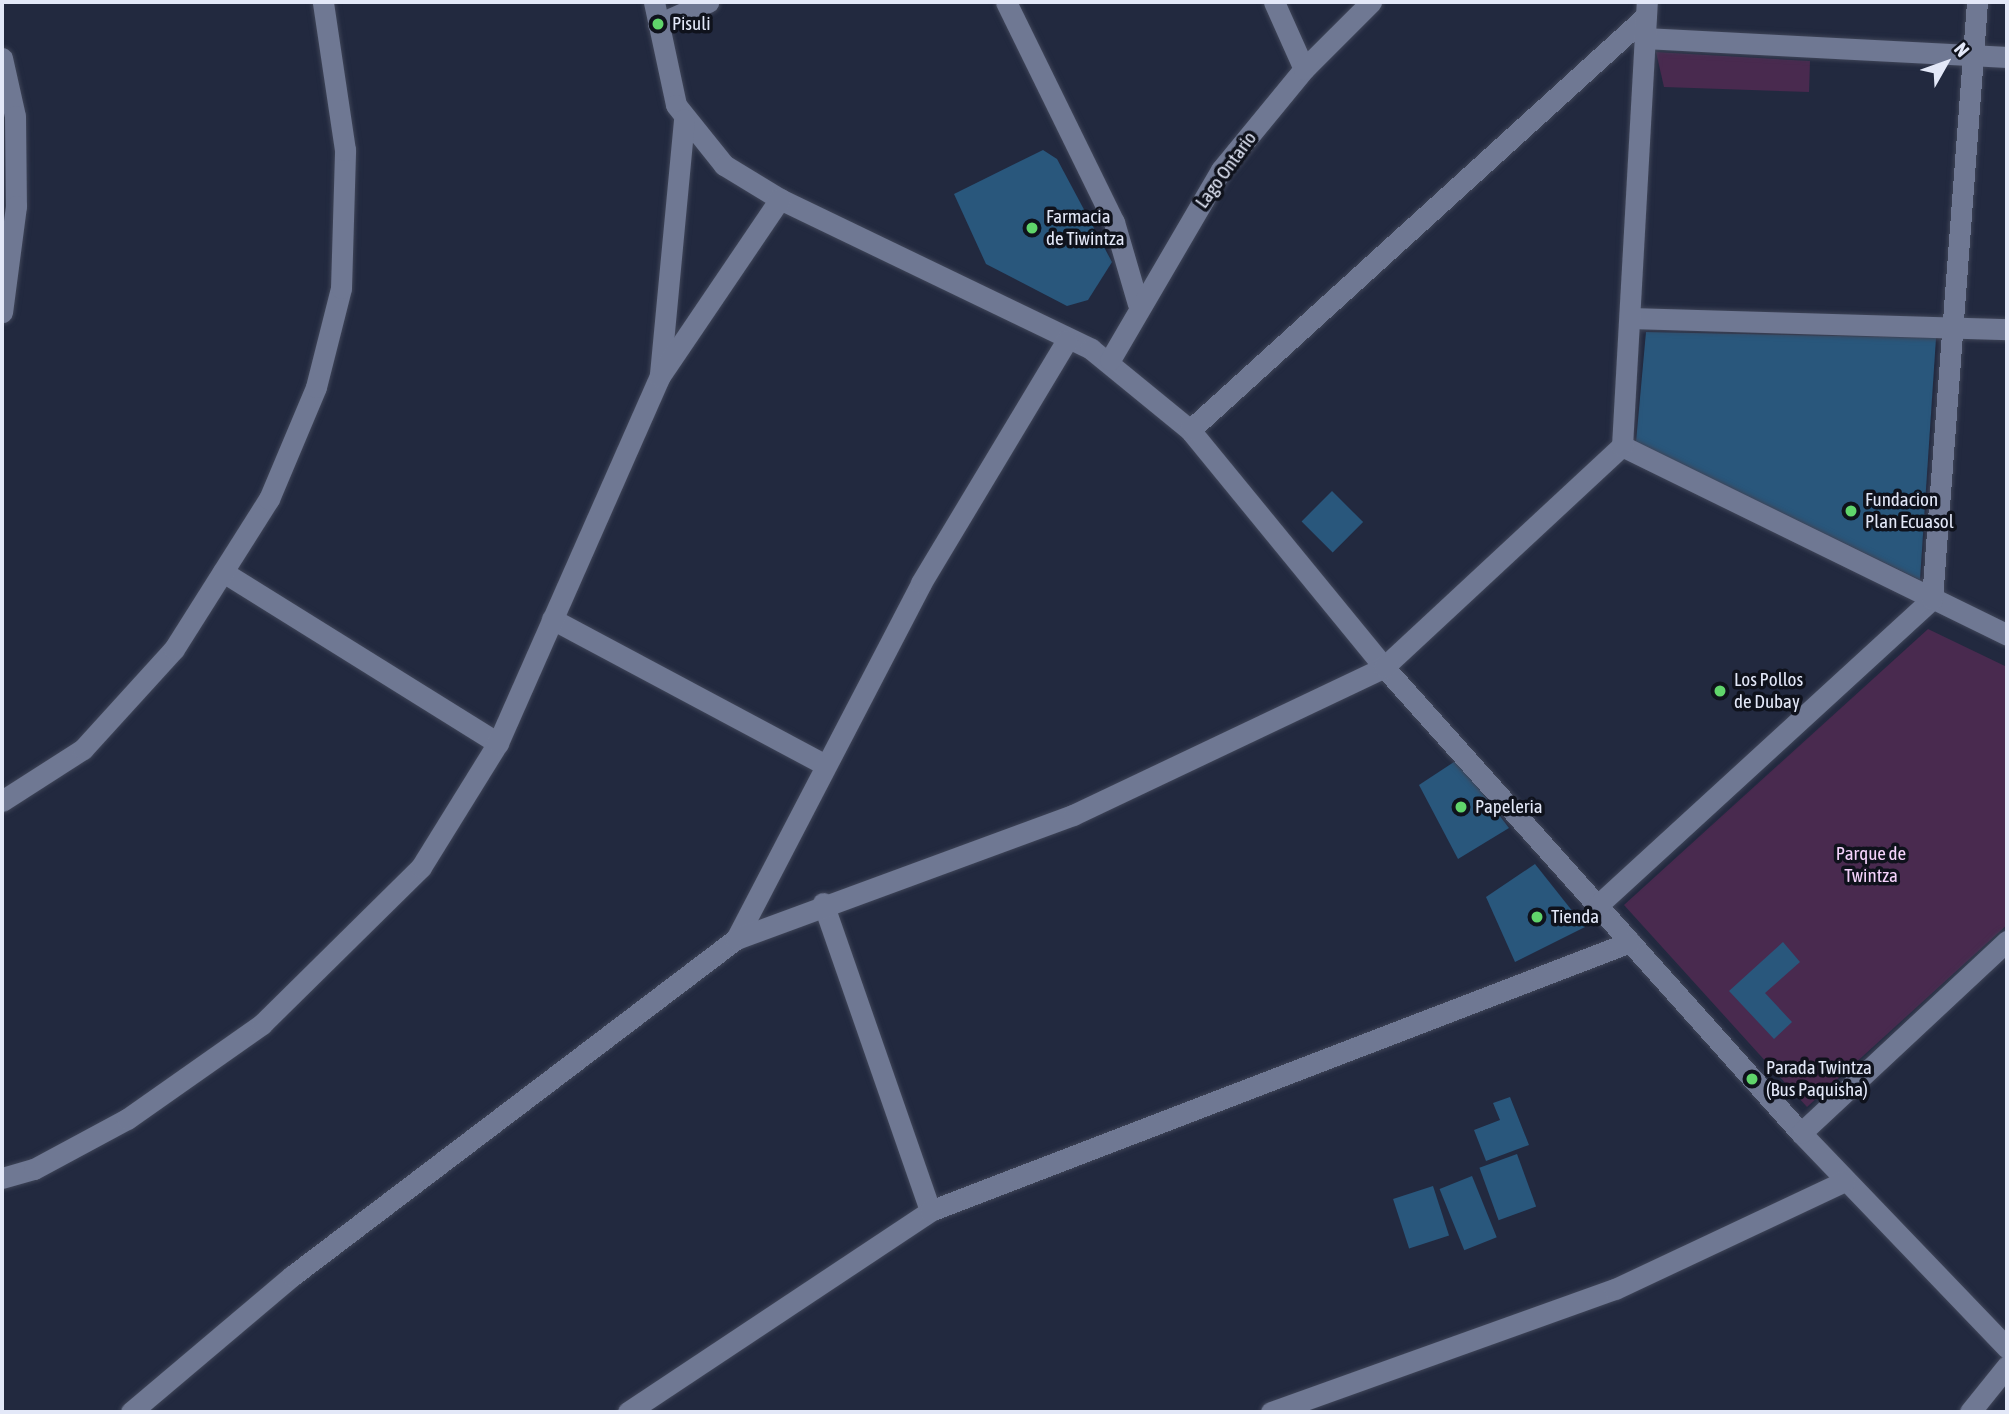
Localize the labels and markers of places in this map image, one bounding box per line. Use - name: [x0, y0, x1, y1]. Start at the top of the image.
- place label: Pisuli: [672, 13, 711, 35]
- marker: Pisuli: [650, 16, 666, 32]
- place label: Farmacia de Tiwintza: [1046, 206, 1125, 250]
- marker: Farmacia de Tiwintza: [1024, 220, 1040, 236]
- place label: Fundacion Plan Ecuasol: [1865, 489, 1954, 533]
- marker: Fundacion Plan Ecuasol: [1843, 503, 1859, 519]
- place label: Los Pollos de Dubay: [1734, 669, 1803, 713]
- marker: Los Pollos de Dubay: [1712, 683, 1728, 699]
- place label: Papeleria: [1475, 796, 1543, 818]
- marker: Papeleria: [1453, 799, 1469, 815]
- place label: Tienda: [1551, 906, 1599, 928]
- marker: Tienda: [1529, 909, 1545, 925]
- place label: Parada Twintza (Bus Paquisha): [1766, 1057, 1872, 1101]
- marker: Parada Twintza (Bus Paquisha): [1744, 1071, 1760, 1087]

